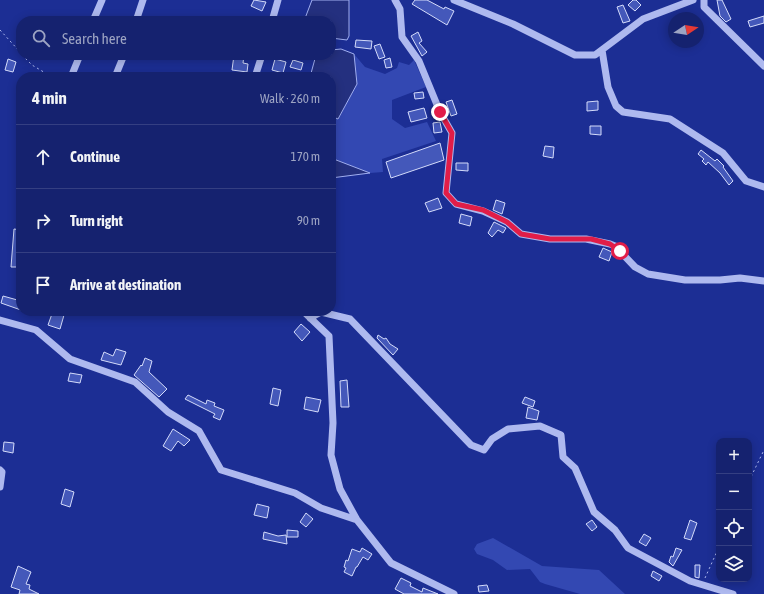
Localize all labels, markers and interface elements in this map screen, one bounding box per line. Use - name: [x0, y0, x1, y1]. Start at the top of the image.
- north arrow: [668, 12, 704, 48]
- search box: [16, 16, 336, 60]
- icon: search: [30, 27, 52, 49]
- text: Search here: [62, 30, 127, 47]
- text: 4 min: [32, 88, 67, 108]
- text: Walk · 260 m: [260, 91, 320, 106]
- route end: [431, 103, 449, 121]
- icon: ahead: [32, 146, 54, 168]
- text: Continue: [70, 148, 120, 165]
- text: 170 m: [291, 149, 320, 164]
- icon: right: [32, 210, 54, 232]
- text: Turn right: [70, 212, 123, 229]
- text: 90 m: [297, 213, 320, 228]
- route start: [611, 242, 629, 260]
- icon: arrive: [32, 274, 54, 296]
- text: Arrive at destination: [70, 276, 181, 293]
- map controls: [716, 438, 752, 582]
- button: +: [716, 438, 752, 474]
- button: −: [716, 474, 752, 510]
- button: locate: [716, 510, 752, 546]
- button: layers: [716, 546, 752, 582]

